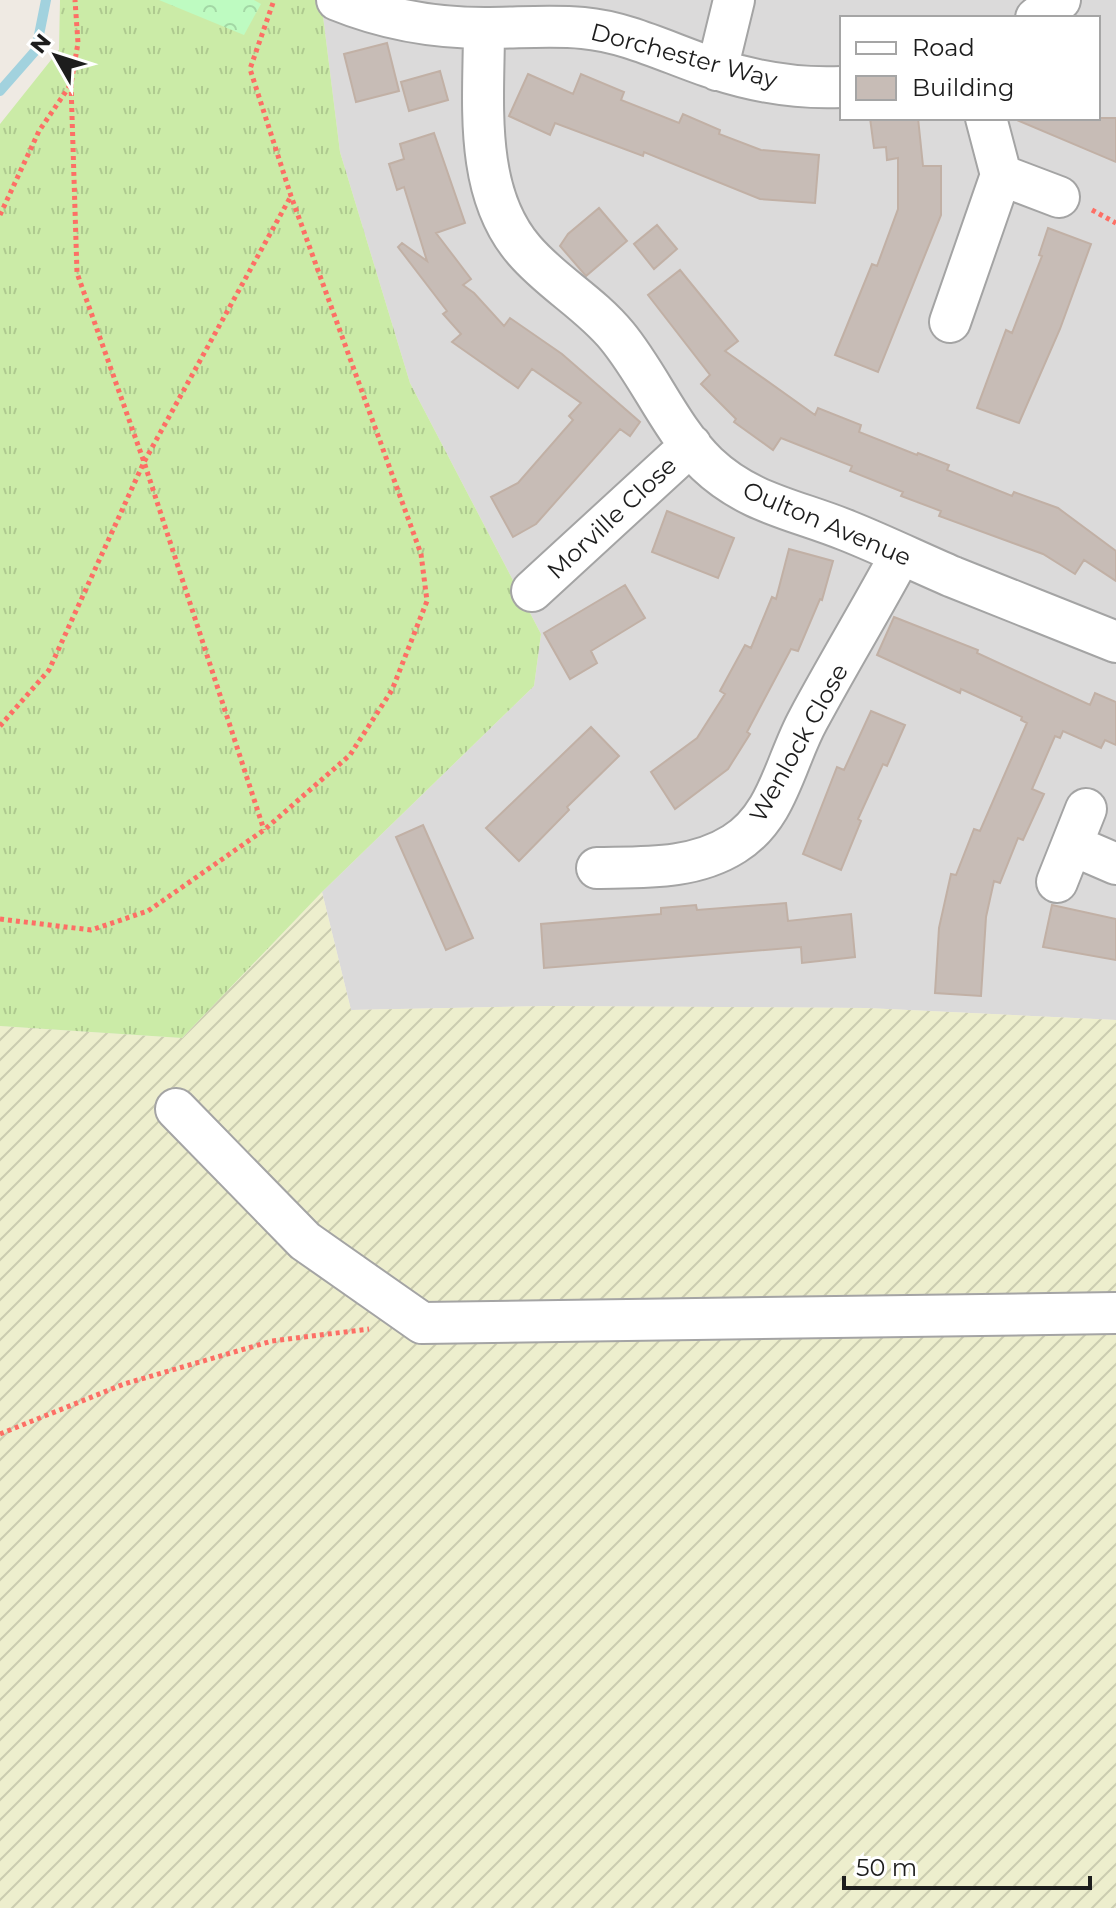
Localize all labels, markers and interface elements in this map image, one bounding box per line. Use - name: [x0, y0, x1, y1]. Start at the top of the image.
- north arrow: [16, 16, 96, 96]
- legend: [840, 16, 1100, 120]
- street label: Dorchester Way: [588, 17, 780, 94]
- text: N: [25, 28, 57, 59]
- text: Road: [912, 33, 975, 62]
- text: Building: [912, 73, 1015, 102]
- street label: Morville Close: [541, 450, 682, 585]
- street label: Oulton Avenue: [739, 475, 916, 572]
- street label: Wenlock Close: [743, 659, 854, 827]
- scale bar: [844, 1840, 1090, 1890]
- text: 50 m: [856, 1853, 917, 1882]

